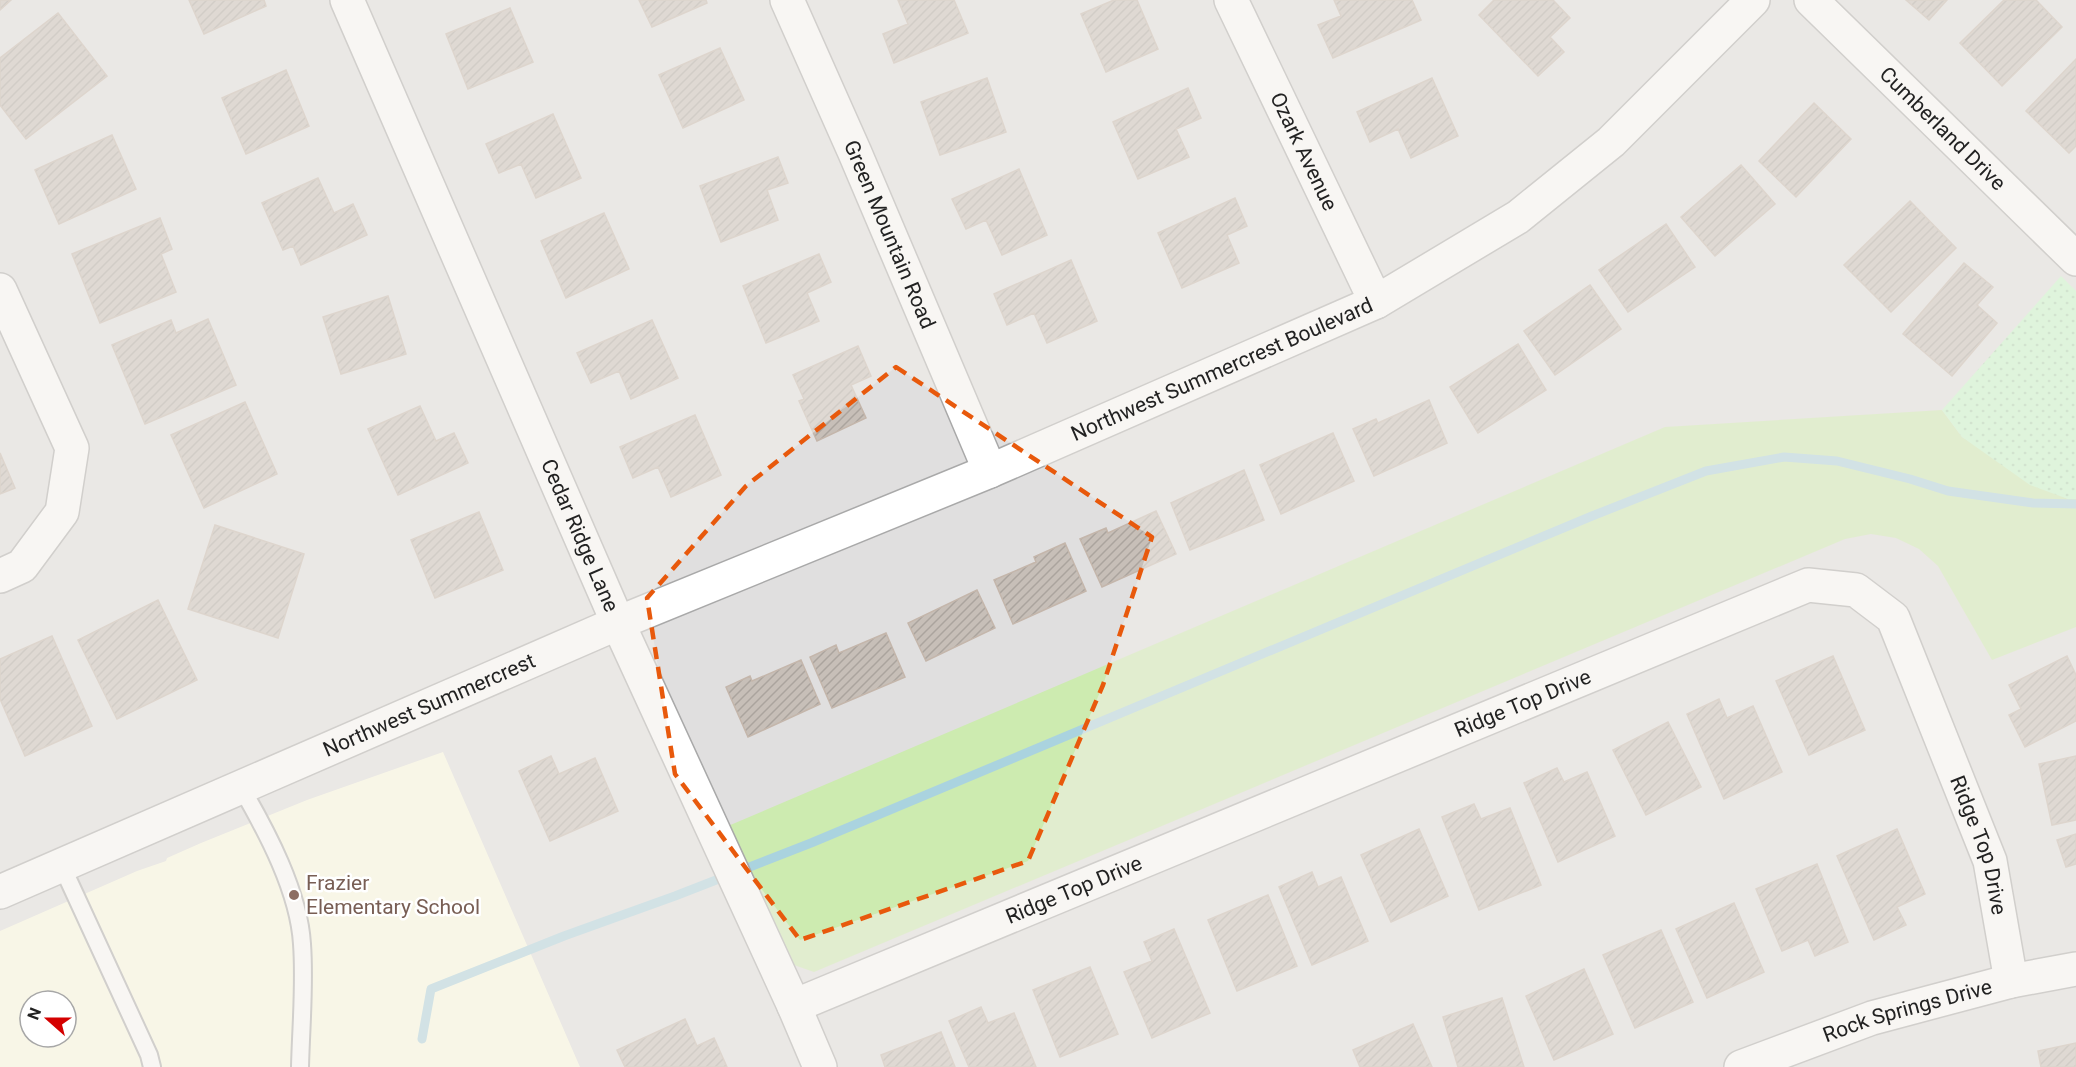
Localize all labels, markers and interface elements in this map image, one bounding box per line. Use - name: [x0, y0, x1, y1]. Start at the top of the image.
- street label: Cumberland Drive: [1875, 62, 2010, 195]
- street label: Ozark Avenue: [1265, 89, 1342, 214]
- street label: Green Mountain Road: [839, 137, 940, 332]
- street label: Northwest Summercrest Boulevard: [1067, 293, 1376, 446]
- street label: Cedar Ridge Lane: [536, 456, 624, 616]
- street label: Northwest Summercrest: [319, 649, 539, 762]
- street label: Ridge Top Drive: [1451, 665, 1594, 742]
- street label: Ridge Top Drive: [1945, 772, 2011, 917]
- street label: Ridge Top Drive: [1002, 851, 1146, 929]
- place label: Frazier Elementary School: [306, 871, 480, 919]
- marker: Frazier Elementary School: [287, 888, 301, 902]
- street label: Rock Springs Drive: [1820, 975, 1995, 1047]
- north arrow: [18, 989, 78, 1049]
- text: N: [24, 1005, 45, 1022]

